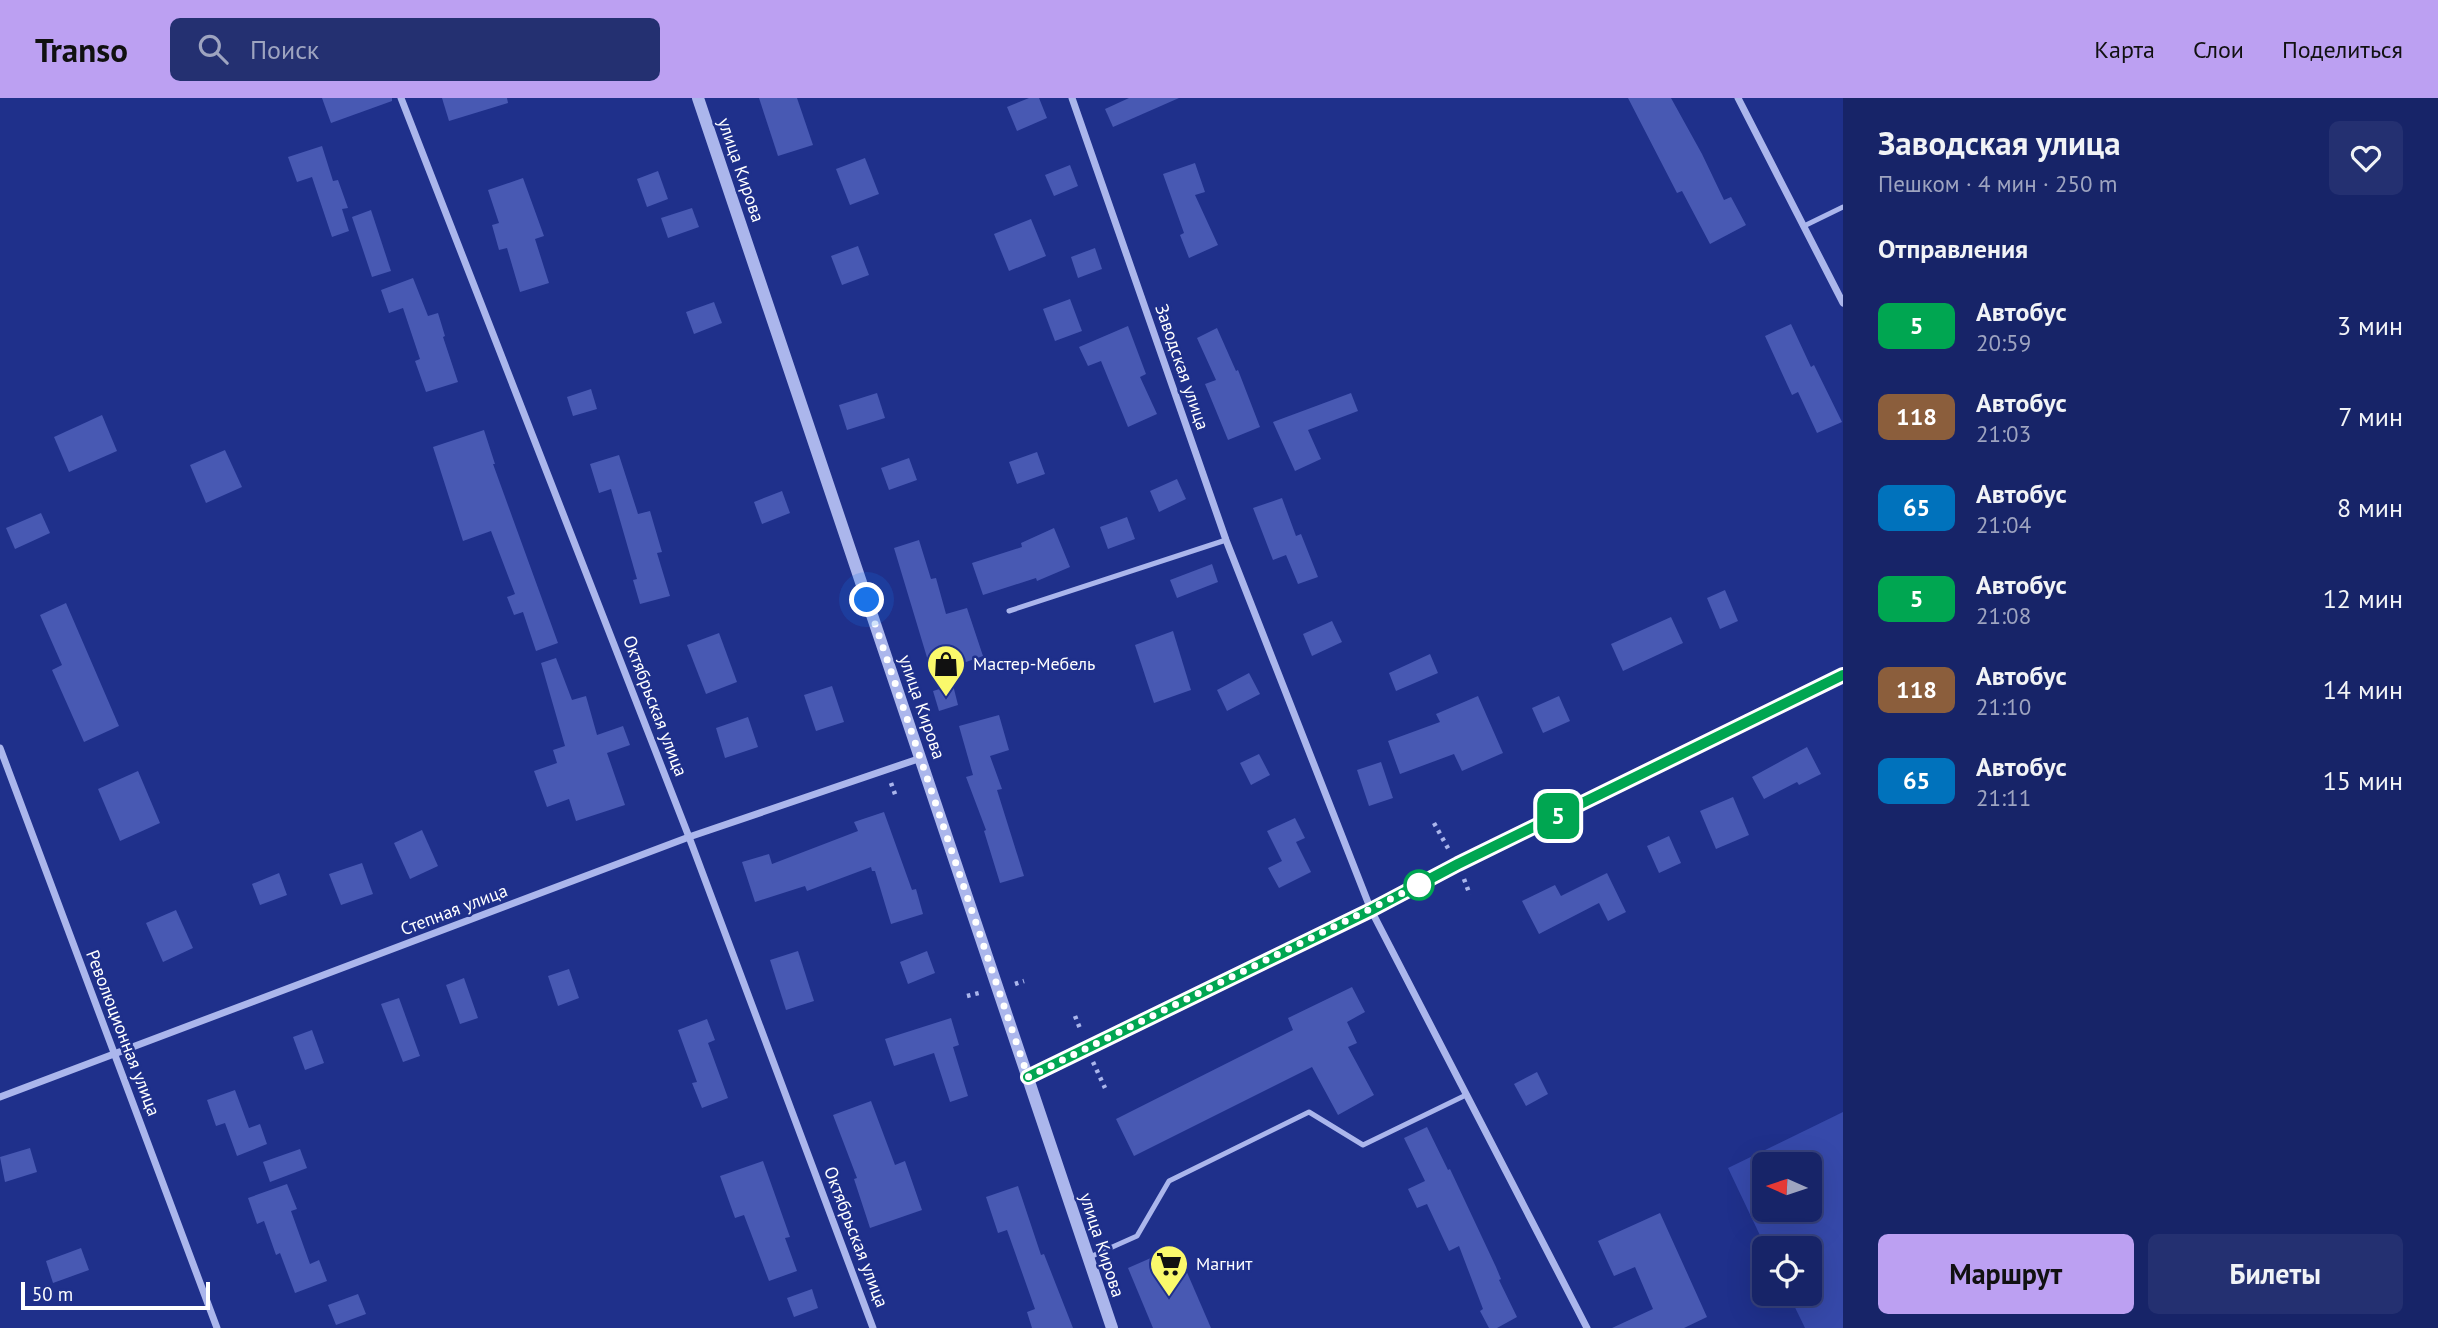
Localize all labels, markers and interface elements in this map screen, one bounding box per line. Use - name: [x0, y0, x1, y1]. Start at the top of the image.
- search box: [170, 18, 660, 81]
- text: Transo: [35, 28, 128, 71]
- icon: search: [194, 30, 232, 68]
- text: Поиск: [250, 33, 319, 66]
- text: Карта: [2094, 34, 2155, 65]
- text: Слои: [2193, 34, 2244, 65]
- text: Поделиться: [2282, 34, 2403, 65]
- street label: улица Кирова: [713, 115, 770, 225]
- text: Заводская улица: [1878, 121, 2121, 164]
- button: heart: [2329, 121, 2403, 195]
- text: Пешком · 4 мин · 250 m: [1878, 169, 2117, 198]
- text: Отправления: [1878, 232, 2028, 265]
- text: Автобус: [1976, 295, 2067, 328]
- street label: Заводская улица: [1150, 301, 1215, 433]
- text: 3 мин: [2337, 309, 2403, 342]
- text: 5: [1910, 310, 1923, 341]
- text: 20:59: [1976, 328, 2031, 357]
- text: Автобус: [1976, 386, 2067, 419]
- text: 7 мин: [2338, 400, 2403, 433]
- text: 118: [1896, 401, 1937, 432]
- text: 21:03: [1976, 419, 2031, 448]
- text: Автобус: [1976, 477, 2067, 510]
- text: 8 мин: [2337, 491, 2403, 524]
- text: 65: [1903, 492, 1930, 523]
- text: 21:04: [1976, 510, 2031, 539]
- text: Автобус: [1976, 568, 2067, 601]
- your location: [849, 582, 884, 617]
- text: 12 мин: [2323, 582, 2403, 615]
- text: 5: [1910, 583, 1923, 614]
- text: 21:08: [1976, 601, 2031, 630]
- street label: Октябрьская улица: [618, 632, 693, 779]
- shop icon: Мастер-Мебель: [925, 643, 967, 698]
- street label: улица Кирова: [894, 652, 951, 762]
- place label: Мастер-Мебель: [973, 652, 1095, 675]
- text: Автобус: [1976, 659, 2067, 692]
- text: 14 мин: [2323, 673, 2403, 706]
- text: 118: [1896, 674, 1937, 705]
- text: 21:10: [1976, 692, 2031, 721]
- text: Автобус: [1976, 750, 2067, 783]
- text: 15 мин: [2323, 764, 2403, 797]
- text: 65: [1903, 765, 1930, 796]
- text: 21:11: [1976, 783, 2031, 812]
- line badge: 5: [1535, 793, 1581, 839]
- text: 5: [1551, 800, 1565, 831]
- unlabelled marker: [1404, 870, 1434, 900]
- street label: Степная улица: [397, 879, 511, 940]
- street label: Революционная улица: [81, 947, 166, 1119]
- north arrow: [1752, 1152, 1822, 1222]
- map controls: [1752, 1152, 1822, 1306]
- street label: Октябрьская улица: [819, 1163, 894, 1310]
- street label: улица Кирова: [1075, 1190, 1130, 1300]
- button: Маршрут: [1878, 1234, 2134, 1314]
- button: Билеты: [2148, 1234, 2403, 1314]
- button: locate: [1752, 1236, 1822, 1306]
- supermarket icon: Магнит: [1148, 1243, 1190, 1298]
- place label: Магнит: [1196, 1252, 1253, 1275]
- scale bar: [21, 1279, 210, 1311]
- text: 50 m: [32, 1282, 73, 1306]

